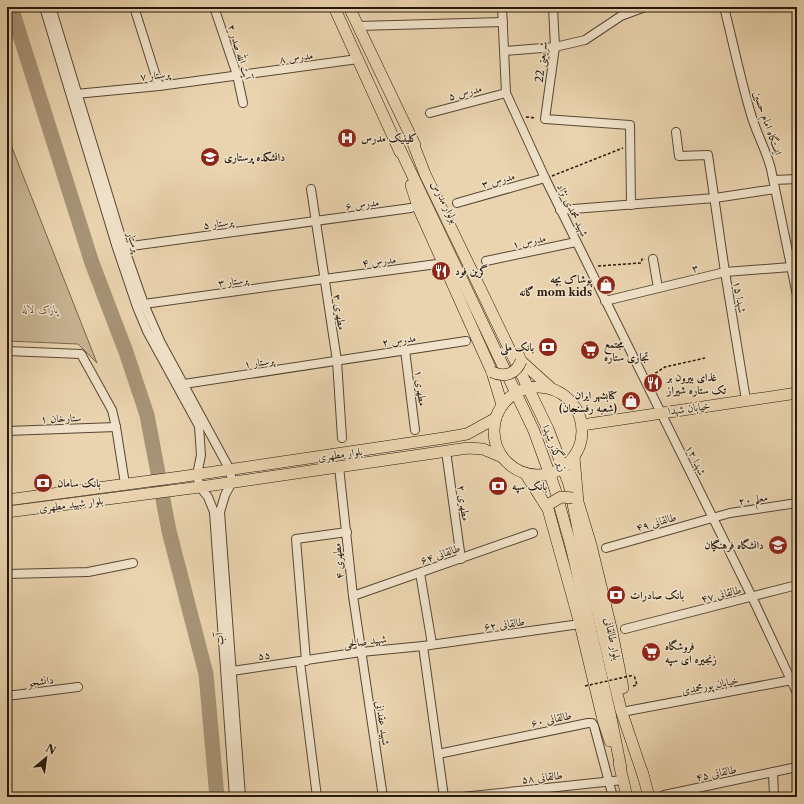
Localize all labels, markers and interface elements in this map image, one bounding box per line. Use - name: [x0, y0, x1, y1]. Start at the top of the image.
- street label: آیت الله صدر ۲: [225, 22, 257, 83]
- street label: شریعتی 22: [532, 41, 552, 83]
- street label: مدرس ۸: [278, 48, 314, 66]
- street label: پرستار ۷: [139, 66, 172, 85]
- street label: مدرس ۵: [447, 81, 483, 103]
- street label: ایستگاه امام حسین: [748, 89, 785, 158]
- hospital icon: کلینیک مدرس: [336, 127, 358, 149]
- place label: کلینیک مدرس: [361, 131, 418, 145]
- school or university icon: دانشکده پرستاری: [199, 146, 221, 168]
- place label: دانشکده پرستاری: [224, 150, 285, 165]
- street label: مدرس ۳: [480, 169, 516, 191]
- street label: بولوار مدرس: [428, 178, 462, 226]
- street label: شهید محمدی نژاد: [553, 181, 592, 240]
- street label: مدرس ۶: [344, 195, 380, 213]
- street label: پرستار ۵: [202, 214, 235, 233]
- street label: پرستار: [123, 229, 144, 255]
- street label: مدرس ۱: [511, 231, 547, 251]
- street label: مدرس ۴: [361, 252, 397, 270]
- restaurant icon: گرین فود: [430, 260, 452, 282]
- street label: ۳: [690, 260, 700, 276]
- place label: گرین فود: [455, 264, 488, 279]
- street label: پرستار ۳: [217, 272, 250, 291]
- place label: پوشاک بچه گانه mom kids: [519, 272, 593, 299]
- shop icon: پوشاک بچه گانه mom kids: [595, 274, 617, 296]
- street label: شهدا ۱۵: [729, 280, 750, 314]
- street label: مطهری ۳: [330, 293, 349, 331]
- park label: پارک لاله: [22, 302, 59, 317]
- street label: مدرس ۲: [381, 330, 417, 350]
- bank icon: بانک ملی: [537, 336, 559, 358]
- place label: مجتمع تجاری ستاره: [604, 337, 649, 364]
- supermarket icon: مجتمع تجاری ستاره: [579, 339, 601, 361]
- place label: بانک ملی: [500, 340, 534, 356]
- street label: پرستار ۱: [243, 353, 276, 372]
- street label: مطهری ۱: [411, 369, 430, 407]
- place label: غذای بیرون بر تک ستاره شیراز: [665, 370, 727, 397]
- restaurant icon: غذای بیرون بر تک ستاره شیراز: [642, 372, 664, 394]
- place label: کتابشهر ایران (شعبه رفسنجان): [559, 388, 618, 415]
- shop icon: کتابشهر ایران (شعبه رفسنجان): [620, 390, 642, 412]
- street label: خیابان شهدا: [667, 398, 711, 419]
- street label: ستارخان ۱: [40, 410, 82, 426]
- street label: زیر گذر شهدا: [538, 422, 572, 474]
- street label: ۱۲ شهدا: [682, 442, 709, 478]
- street label: بلوار مطهری: [317, 444, 363, 465]
- bank icon: بانک سامان: [32, 472, 54, 494]
- bank icon: بانک سپه: [487, 475, 509, 497]
- place label: بانک سامان: [57, 476, 101, 490]
- place label: بانک سپه: [512, 479, 547, 494]
- street label: مطهری ۲: [454, 484, 473, 522]
- street label: معلم ۲۰: [737, 490, 769, 513]
- street label: بلوار شهید مطهری: [38, 493, 104, 516]
- street label: طالقانی ۴۹: [634, 510, 678, 534]
- school or university icon: دانشگاه فرهنگیان: [767, 534, 789, 556]
- place label: دانشگاه فرهنگیان: [704, 538, 764, 553]
- street label: طالقانی ۶۴: [418, 541, 462, 567]
- street label: مطهری ۴: [329, 542, 348, 580]
- street label: طالقانی ۴۷: [699, 582, 743, 606]
- bank icon: بانک صادرات: [605, 584, 627, 606]
- place label: بانک صادرات: [630, 588, 684, 602]
- street label: طالقانی ۶۲: [483, 614, 525, 634]
- street label: بلوار طالقانی: [602, 616, 624, 662]
- street label: آب: [211, 631, 226, 646]
- street label: شهید صالحی: [343, 631, 388, 653]
- place label: فروشگاه زنجیره ای سپه: [665, 639, 718, 667]
- supermarket icon: فروشگاه زنجیره ای سپه: [640, 641, 662, 663]
- street label: ۵۵: [257, 647, 271, 663]
- street label: دانشجو: [26, 672, 55, 690]
- street label: خیابان پورمحمدی: [680, 673, 740, 698]
- street label: شهید عقدانی: [372, 700, 393, 747]
- street label: طالقانی ۶۰: [529, 708, 573, 730]
- north arrow: [26, 738, 66, 778]
- text: N: [43, 741, 59, 758]
- street label: طالقانی ۴۵: [694, 762, 738, 784]
- street label: طالقانی ۵۸: [521, 768, 563, 786]

